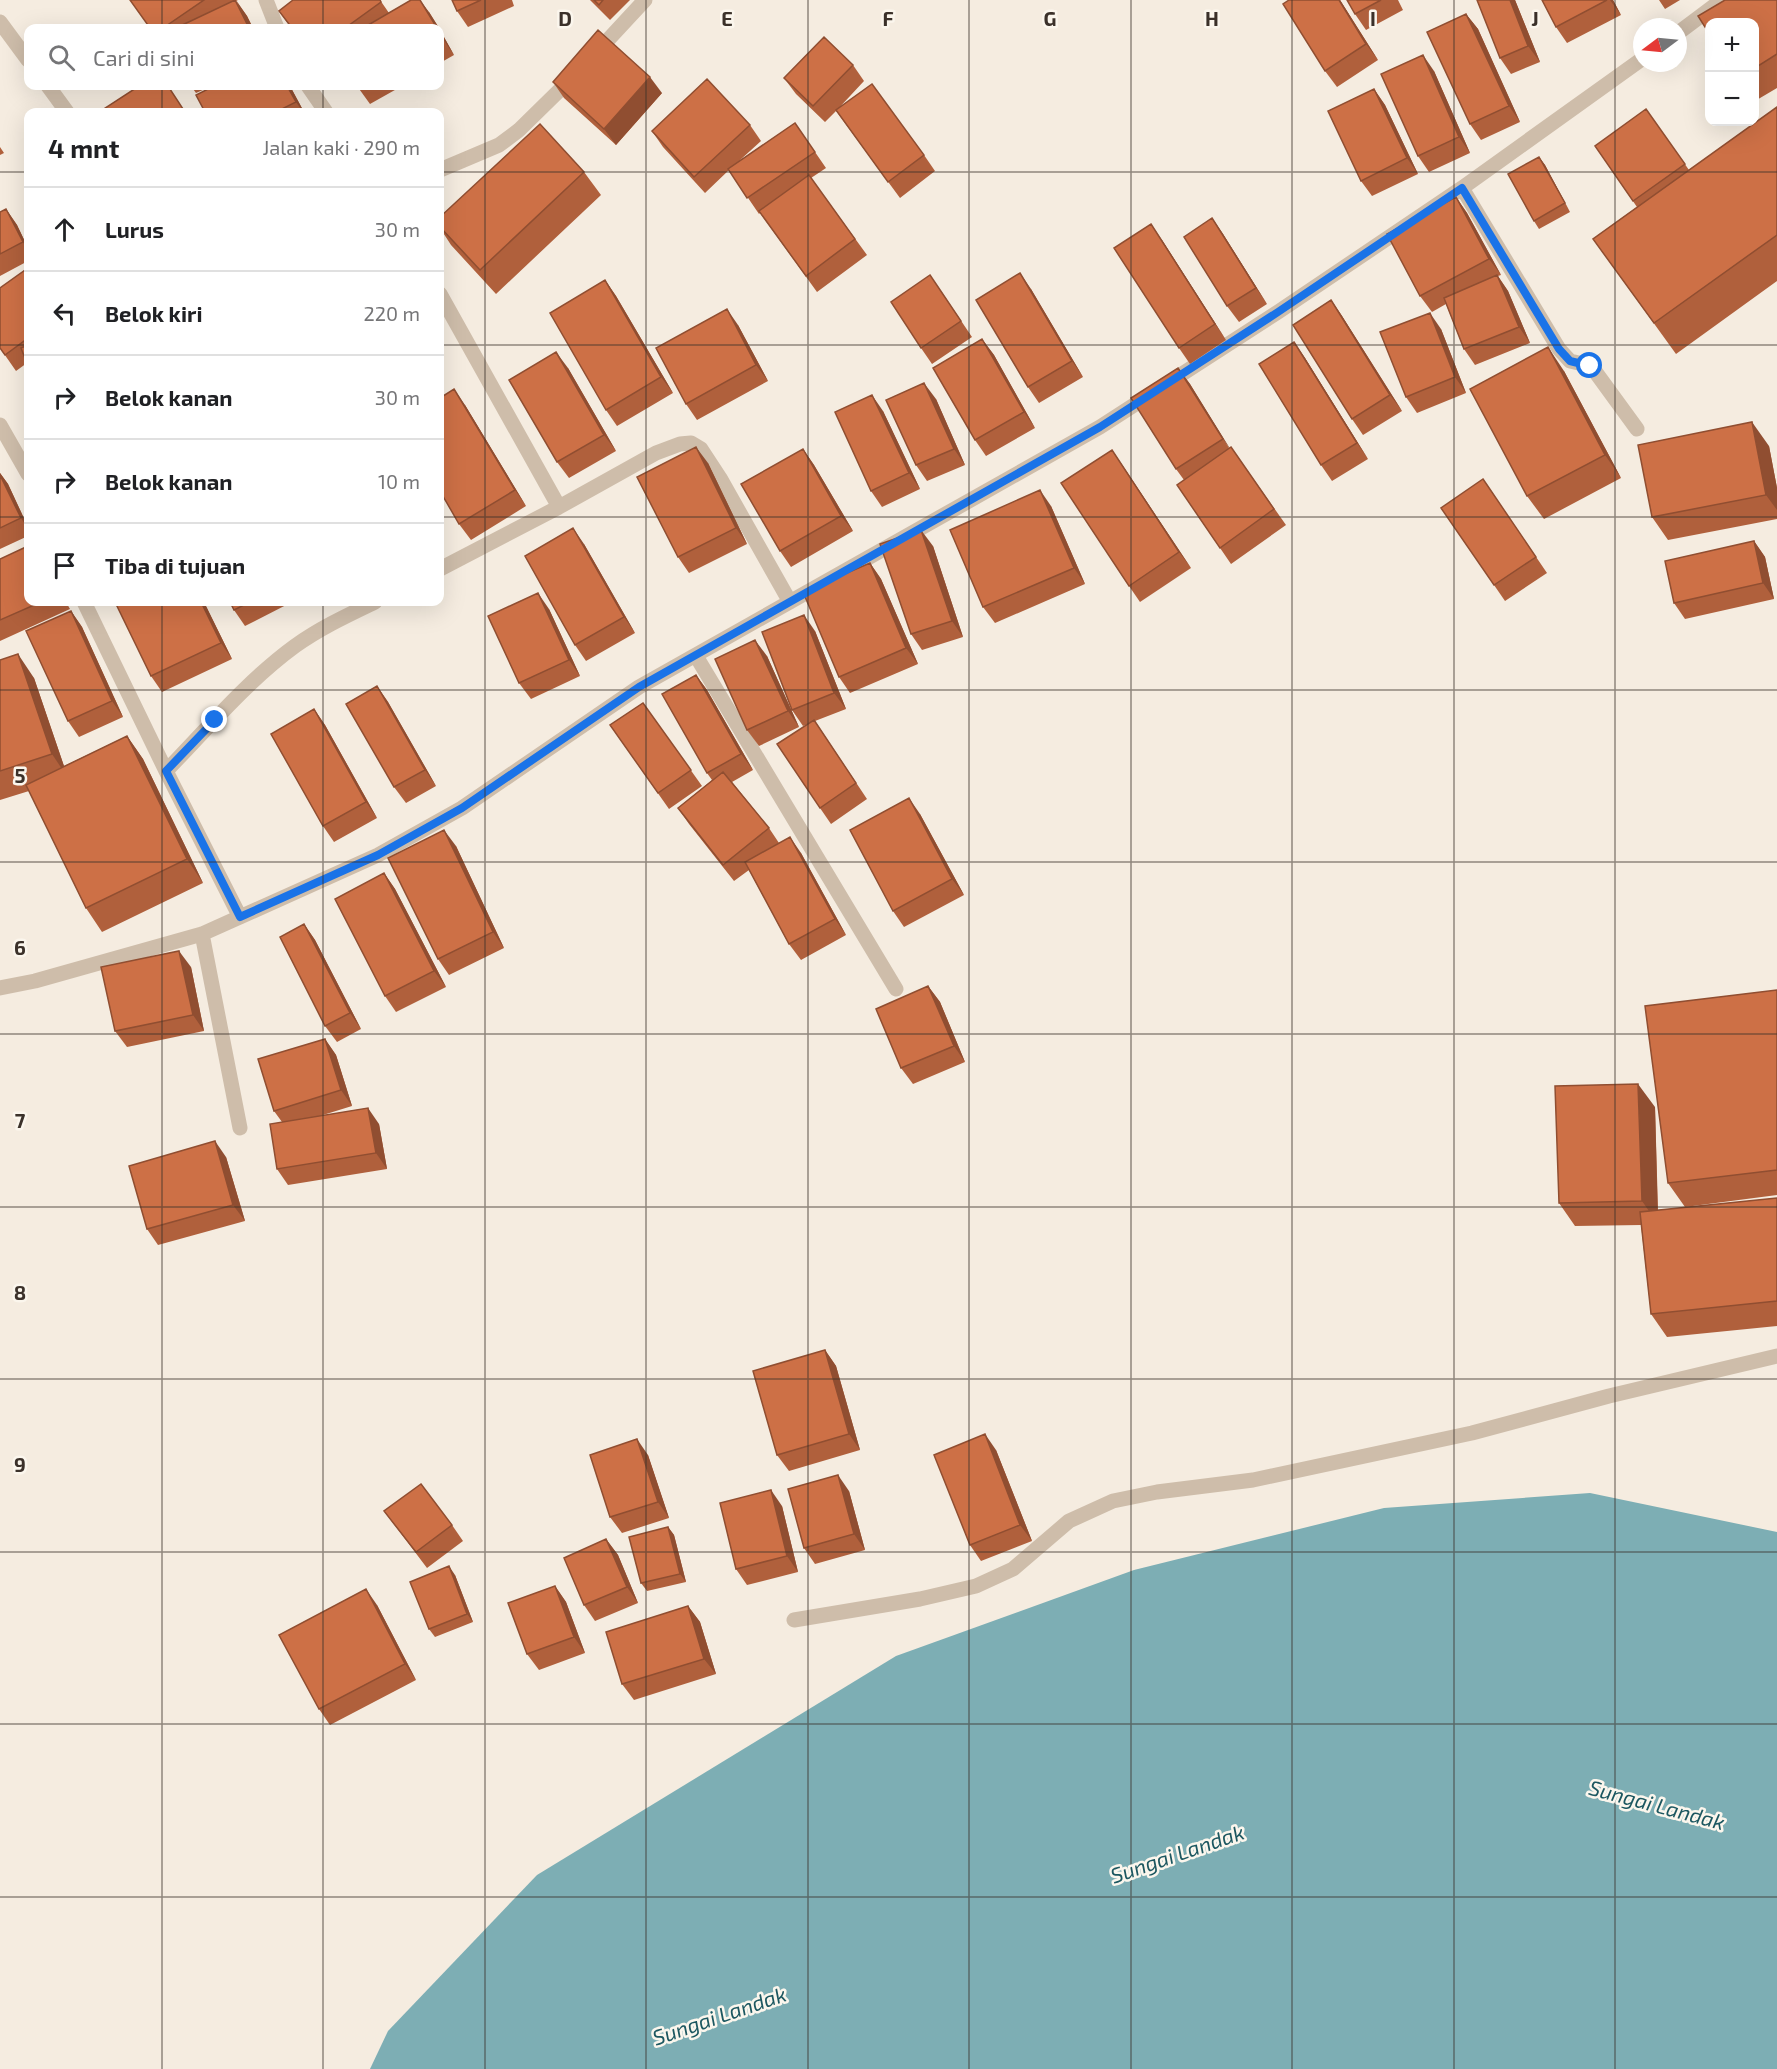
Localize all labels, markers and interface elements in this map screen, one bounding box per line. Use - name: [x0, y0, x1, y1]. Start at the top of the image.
- text: D: [558, 6, 572, 30]
- text: E: [721, 6, 733, 30]
- text: F: [882, 6, 894, 30]
- text: G: [1044, 6, 1056, 30]
- text: H: [1205, 6, 1219, 30]
- text: I: [1370, 6, 1376, 30]
- text: J: [1531, 6, 1539, 30]
- north arrow: [1633, 18, 1687, 72]
- map controls: [1705, 18, 1759, 126]
- button: +: [1705, 18, 1759, 72]
- search box: [24, 24, 444, 90]
- icon: search: [45, 41, 78, 74]
- text: Cari di sini: [93, 44, 195, 70]
- button: −: [1705, 72, 1759, 126]
- text: 4 mnt: [48, 132, 119, 163]
- text: Jalan kaki · 290 m: [263, 135, 420, 159]
- icon: ahead: [48, 213, 81, 246]
- text: Lurus: [105, 216, 164, 242]
- text: 30 m: [375, 217, 420, 241]
- icon: left: [48, 297, 81, 330]
- text: Belok kiri: [105, 300, 202, 326]
- text: 220 m: [363, 301, 420, 325]
- route start: [1576, 352, 1602, 378]
- icon: right: [48, 381, 81, 414]
- text: Belok kanan: [105, 384, 232, 410]
- text: 30 m: [375, 385, 420, 409]
- icon: right: [48, 465, 81, 498]
- text: Belok kanan: [105, 468, 232, 494]
- text: 10 m: [378, 469, 420, 493]
- icon: arrive: [48, 549, 81, 582]
- text: Tiba di tujuan: [105, 552, 245, 578]
- route end: [201, 706, 227, 732]
- text: 5: [14, 763, 26, 787]
- text: 6: [14, 935, 26, 959]
- text: 7: [15, 1108, 26, 1132]
- text: 8: [14, 1280, 26, 1304]
- text: 9: [14, 1452, 26, 1476]
- water label: Sungai Landak: [1586, 1774, 1728, 1834]
- water label: Sungai Landak: [1107, 1818, 1247, 1888]
- water label: Sungai Landak: [649, 1980, 789, 2050]

